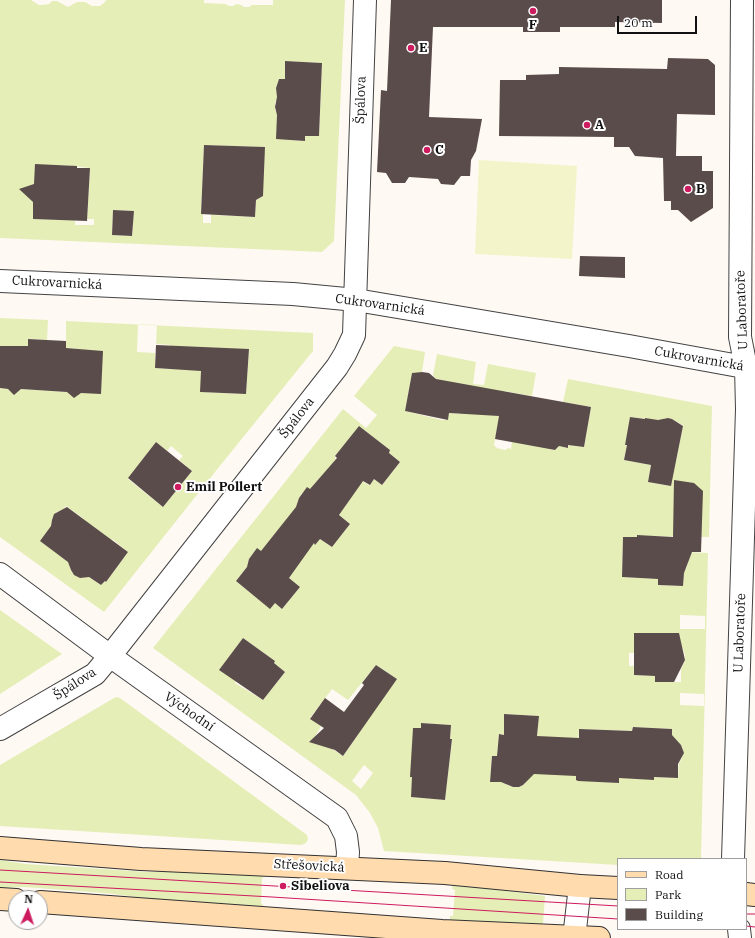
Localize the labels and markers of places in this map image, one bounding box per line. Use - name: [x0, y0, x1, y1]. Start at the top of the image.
- marker: F: [528, 6, 538, 16]
- place label: F: [529, 17, 537, 33]
- place label: E: [419, 40, 428, 56]
- marker: E: [406, 43, 416, 53]
- place label: A: [595, 117, 604, 133]
- marker: A: [582, 120, 592, 130]
- place label: C: [435, 142, 444, 158]
- marker: C: [422, 145, 432, 155]
- place label: B: [696, 181, 705, 197]
- marker: B: [683, 184, 693, 194]
- place label: Emil Pollert: [186, 479, 262, 495]
- marker: Emil Pollert: [173, 482, 183, 492]
- place label: Sibeliova: [291, 878, 350, 894]
- marker: Sibeliova: [278, 881, 288, 891]

